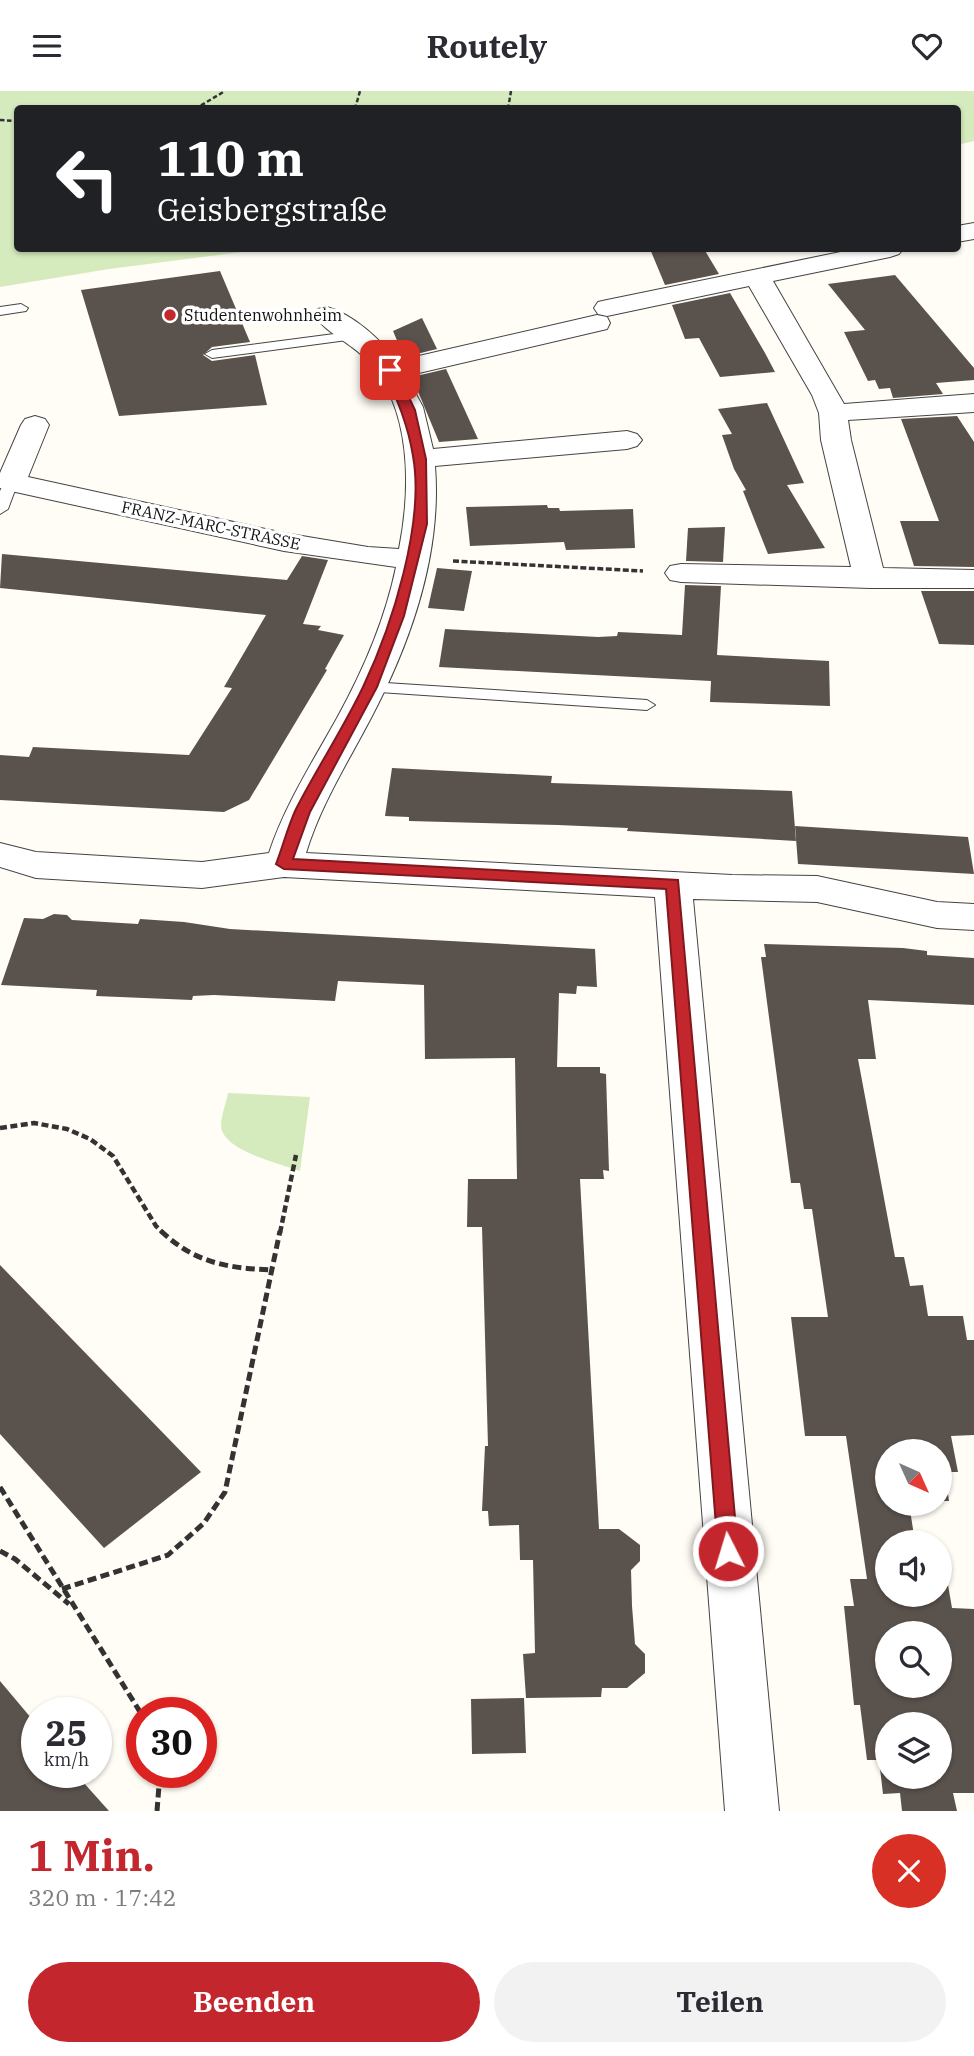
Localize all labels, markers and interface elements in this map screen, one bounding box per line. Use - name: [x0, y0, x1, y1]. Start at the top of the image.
- text: Routely: [427, 25, 547, 67]
- icon: menu: [28, 27, 66, 65]
- icon: heart: [908, 27, 946, 65]
- text: 110 m: [157, 126, 304, 189]
- icon: left: [42, 133, 133, 224]
- text: Geisbergstraße: [157, 188, 387, 230]
- place label: Studentenwohnheim: [184, 305, 342, 325]
- marker: Studentenwohnheim: [162, 307, 178, 323]
- pin: [360, 340, 420, 400]
- icon: arrive: [371, 351, 409, 389]
- street label: FRANZ-MARC-STRASSE: [120, 496, 302, 554]
- north arrow: [875, 1439, 952, 1515]
- map controls: [875, 1439, 952, 1789]
- position arrow: [691, 1514, 765, 1588]
- button: sound: [875, 1530, 952, 1607]
- button: search: [875, 1621, 952, 1698]
- speed limit sign: 30: [126, 1697, 217, 1788]
- text: 25: [45, 1710, 88, 1756]
- button: layers: [875, 1712, 952, 1789]
- text: km/h: [44, 1748, 89, 1771]
- text: 1 Min.: [28, 1828, 155, 1883]
- button: close: [872, 1834, 946, 1908]
- text: 320 m · 17:42: [28, 1882, 177, 1912]
- button: Beenden: [28, 1962, 480, 2042]
- button: Teilen: [494, 1962, 946, 2042]

